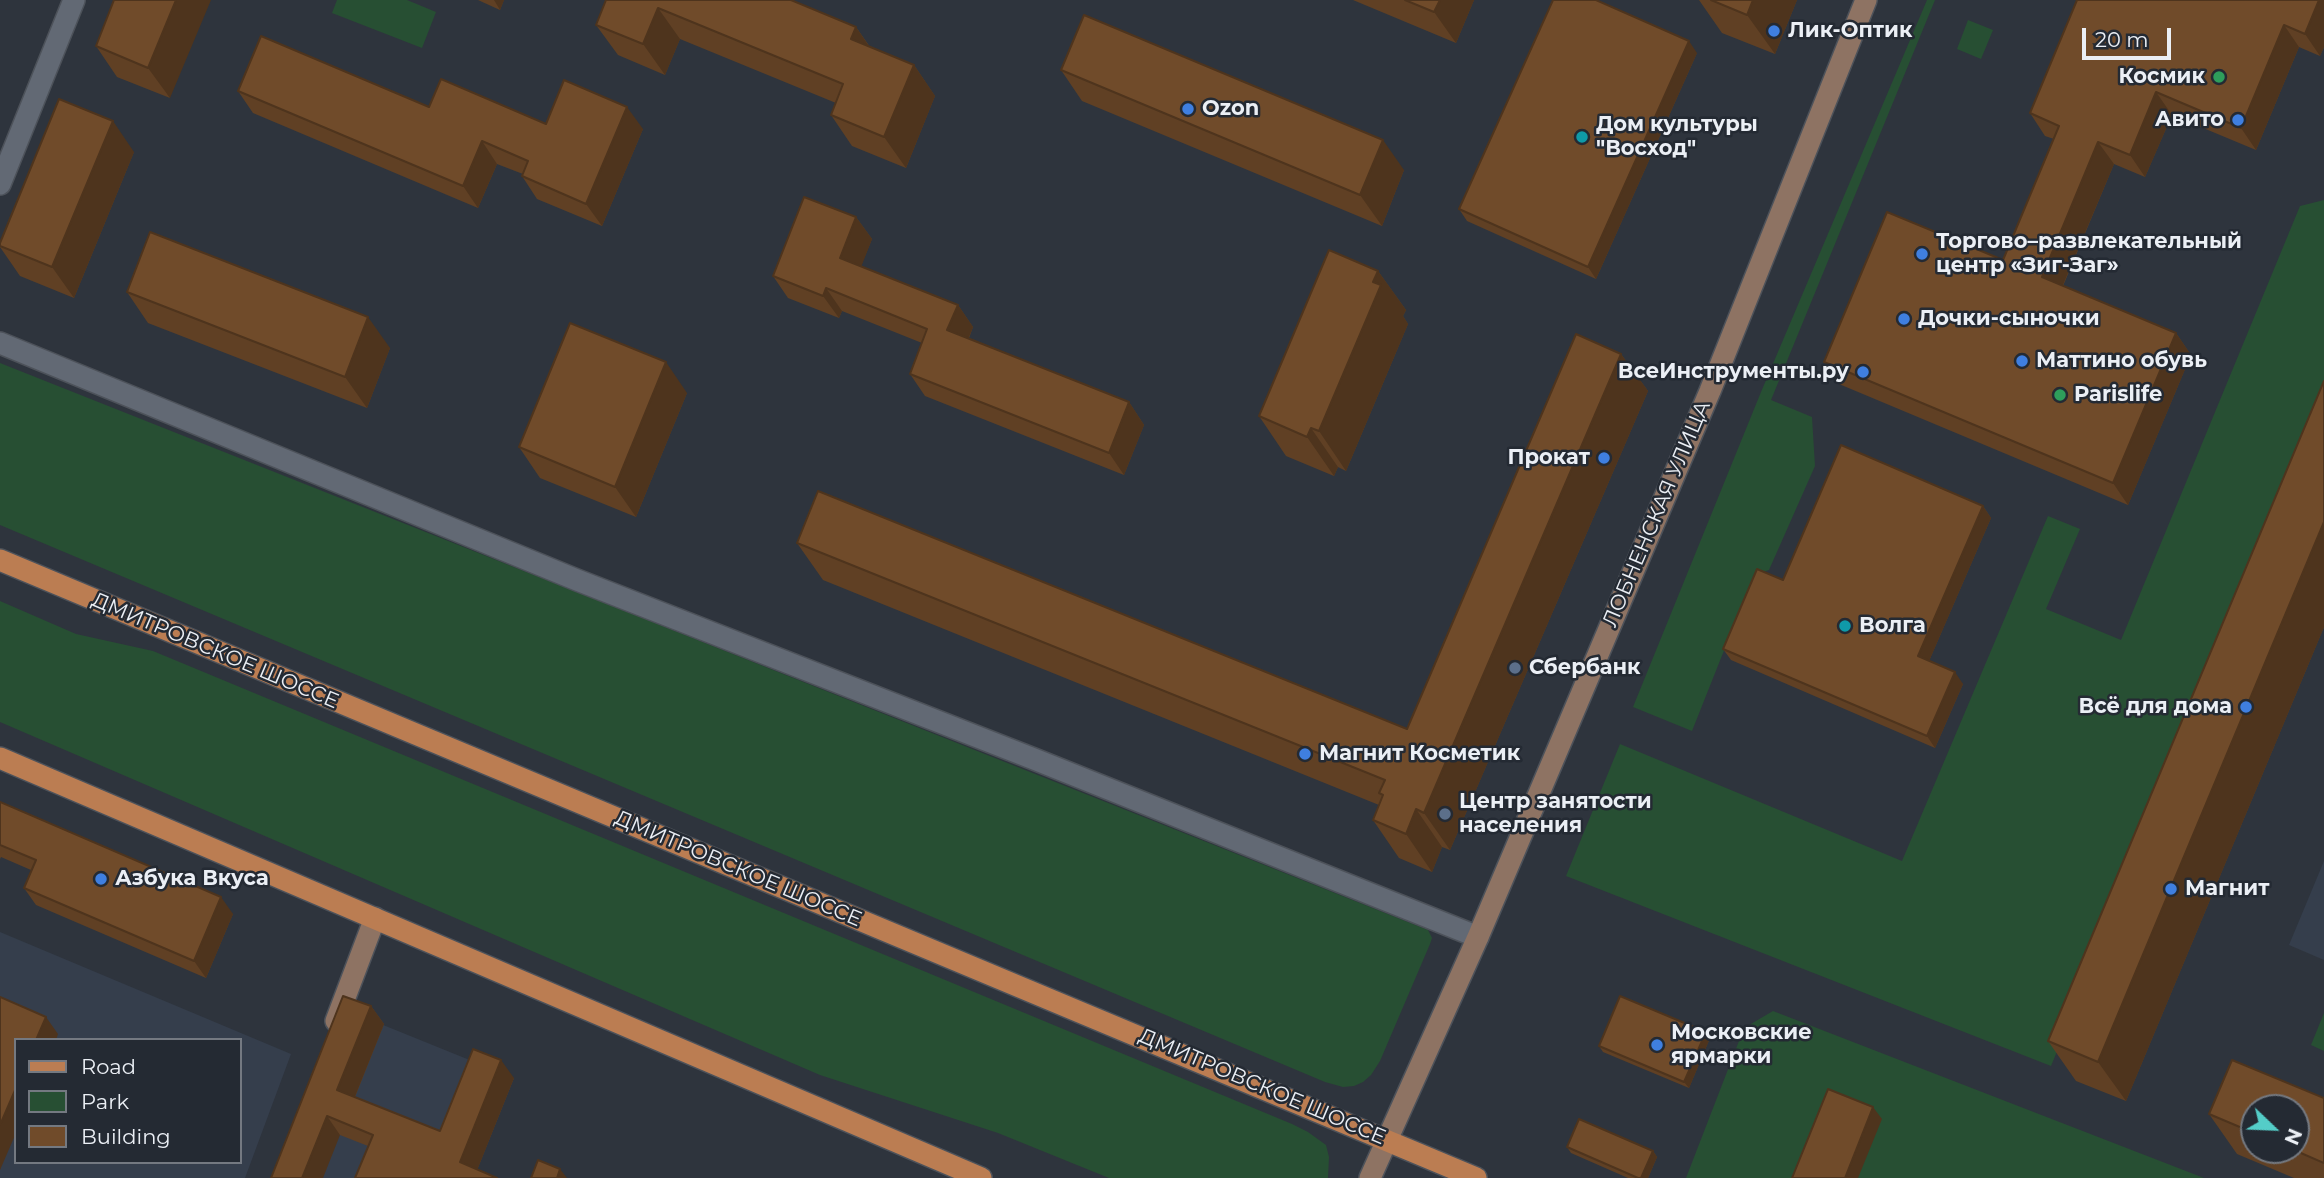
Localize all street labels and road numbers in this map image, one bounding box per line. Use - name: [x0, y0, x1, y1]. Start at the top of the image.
- street label: ЛОБНЕНСКАЯ УЛИЦА: [1598, 397, 1716, 631]
- street label: ДМИТРОВСКОЕ ШОССЕ: [88, 588, 342, 714]
- street label: ДМИТРОВСКОЕ ШОССЕ: [611, 806, 865, 932]
- street label: ДМИТРОВСКОЕ ШОССЕ: [1135, 1024, 1389, 1150]

